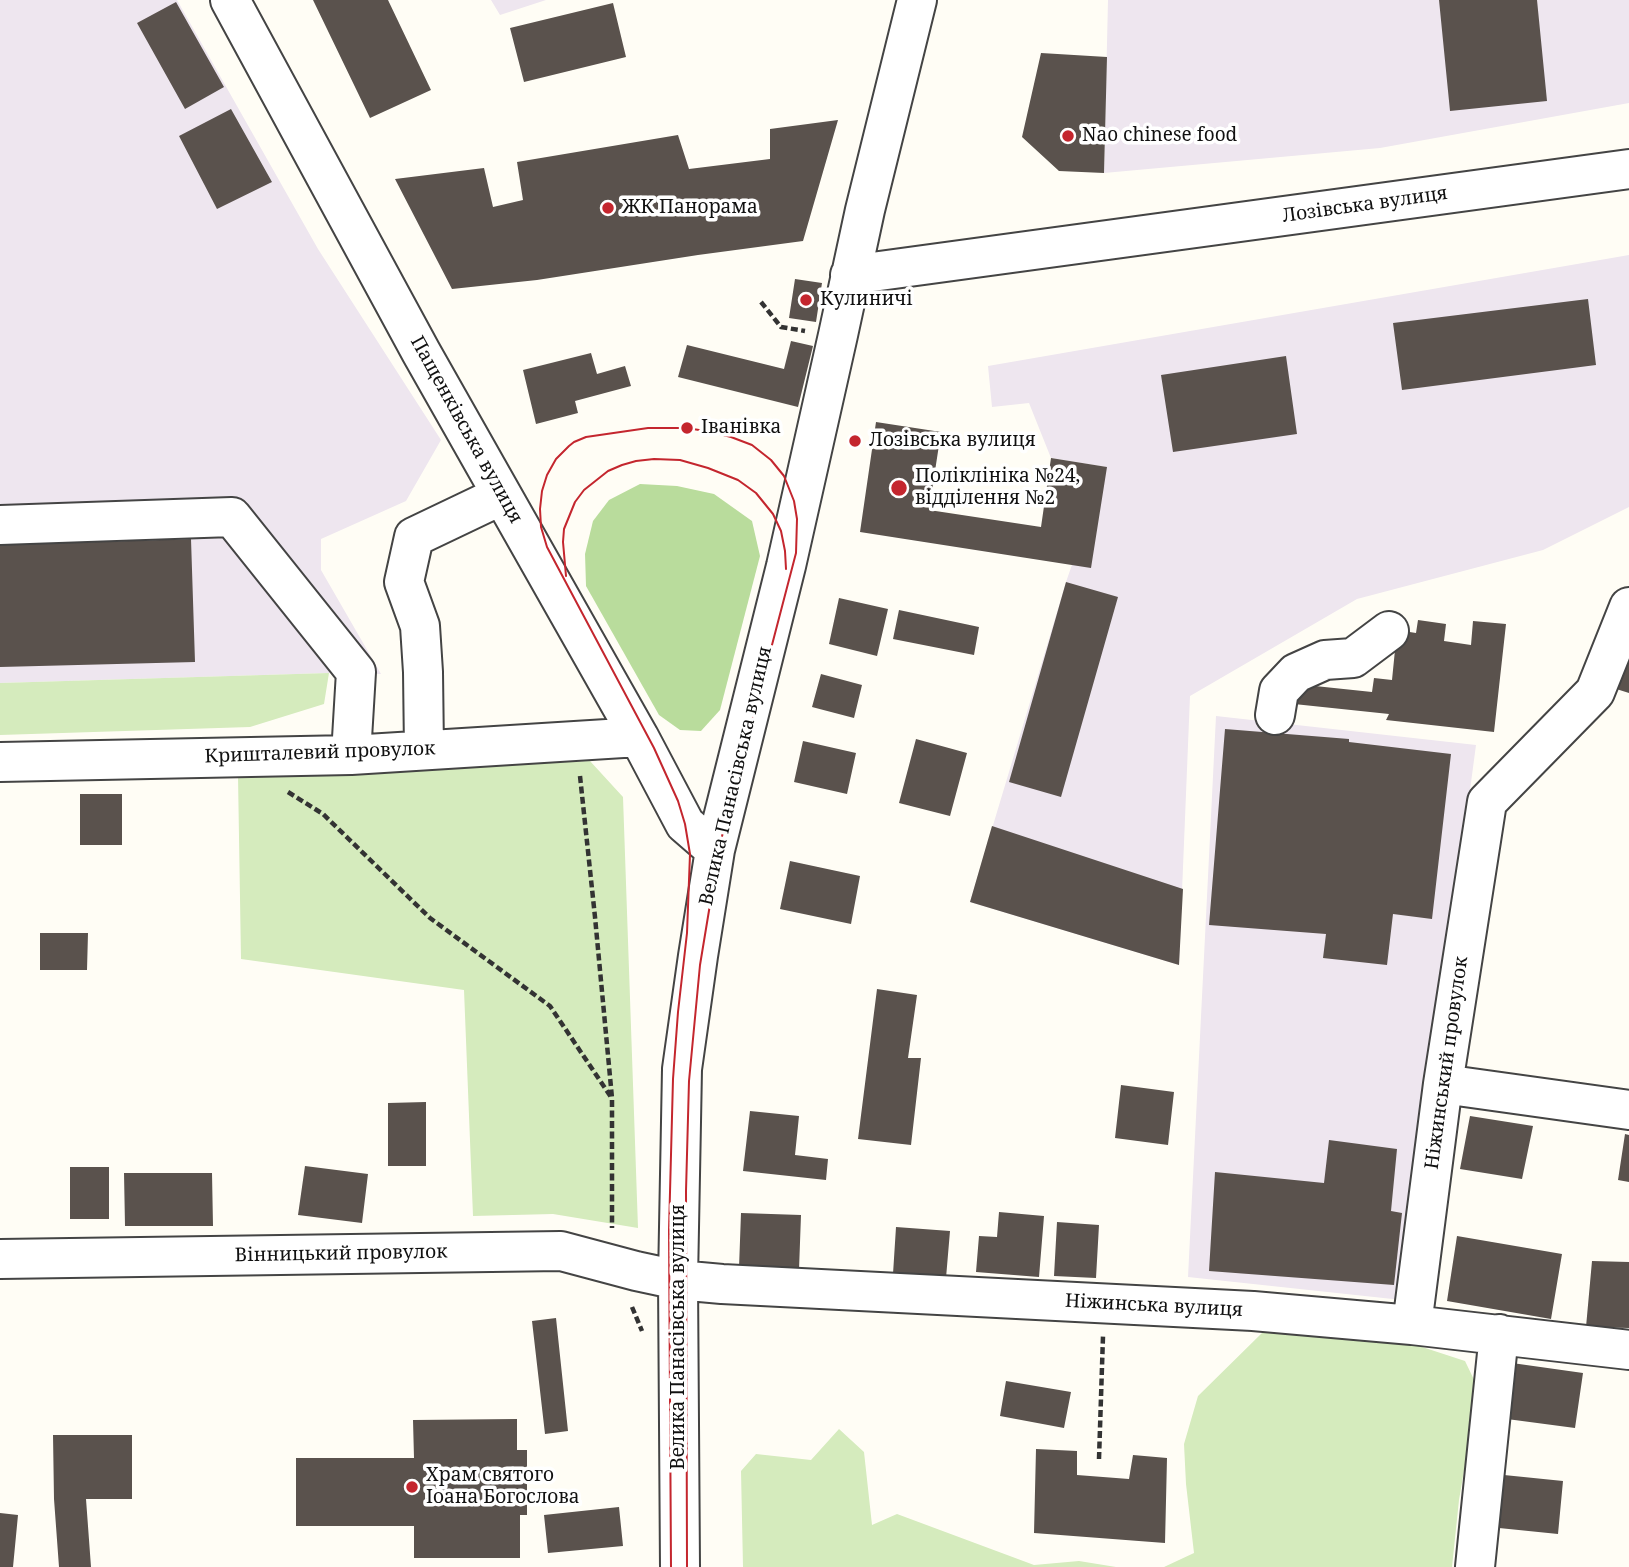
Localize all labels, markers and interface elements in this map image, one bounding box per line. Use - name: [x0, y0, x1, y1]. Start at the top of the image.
- place label: Nao chinese food: [1082, 125, 1237, 147]
- marker: Nao chinese food: [1060, 128, 1076, 144]
- street label: Лозівська вулиця: [1281, 182, 1449, 228]
- place label: ЖК Панорама: [622, 197, 758, 219]
- marker: ЖК Панорама: [600, 200, 616, 216]
- place label: Кулиничі: [820, 289, 913, 311]
- marker: Кулиничі: [798, 292, 814, 308]
- street label: Пащенківська вулиця: [405, 332, 527, 528]
- place label: Іванівка: [701, 417, 781, 439]
- marker: Іванівка: [679, 420, 695, 436]
- place label: Лозівська вулиця: [869, 430, 1036, 452]
- marker: Лозівська вулиця: [847, 433, 863, 449]
- place label: Поліклініка №24, відділення №2: [915, 466, 1080, 510]
- marker: Поліклініка №24, відділення №2: [889, 478, 909, 498]
- street label: Велика Панасівська вулиця: [695, 644, 777, 908]
- street label: Кришталевий провулок: [204, 738, 436, 768]
- street label: Ніжинський провулок: [1421, 955, 1473, 1171]
- street label: Велика Панасівська вулиця: [668, 1204, 690, 1470]
- street label: Вінницький провулок: [234, 1241, 448, 1267]
- street label: Ніжинська вулиця: [1064, 1290, 1244, 1322]
- place label: Храм святого Іоана Богослова: [426, 1465, 580, 1509]
- marker: Храм святого Іоана Богослова: [404, 1479, 420, 1495]

